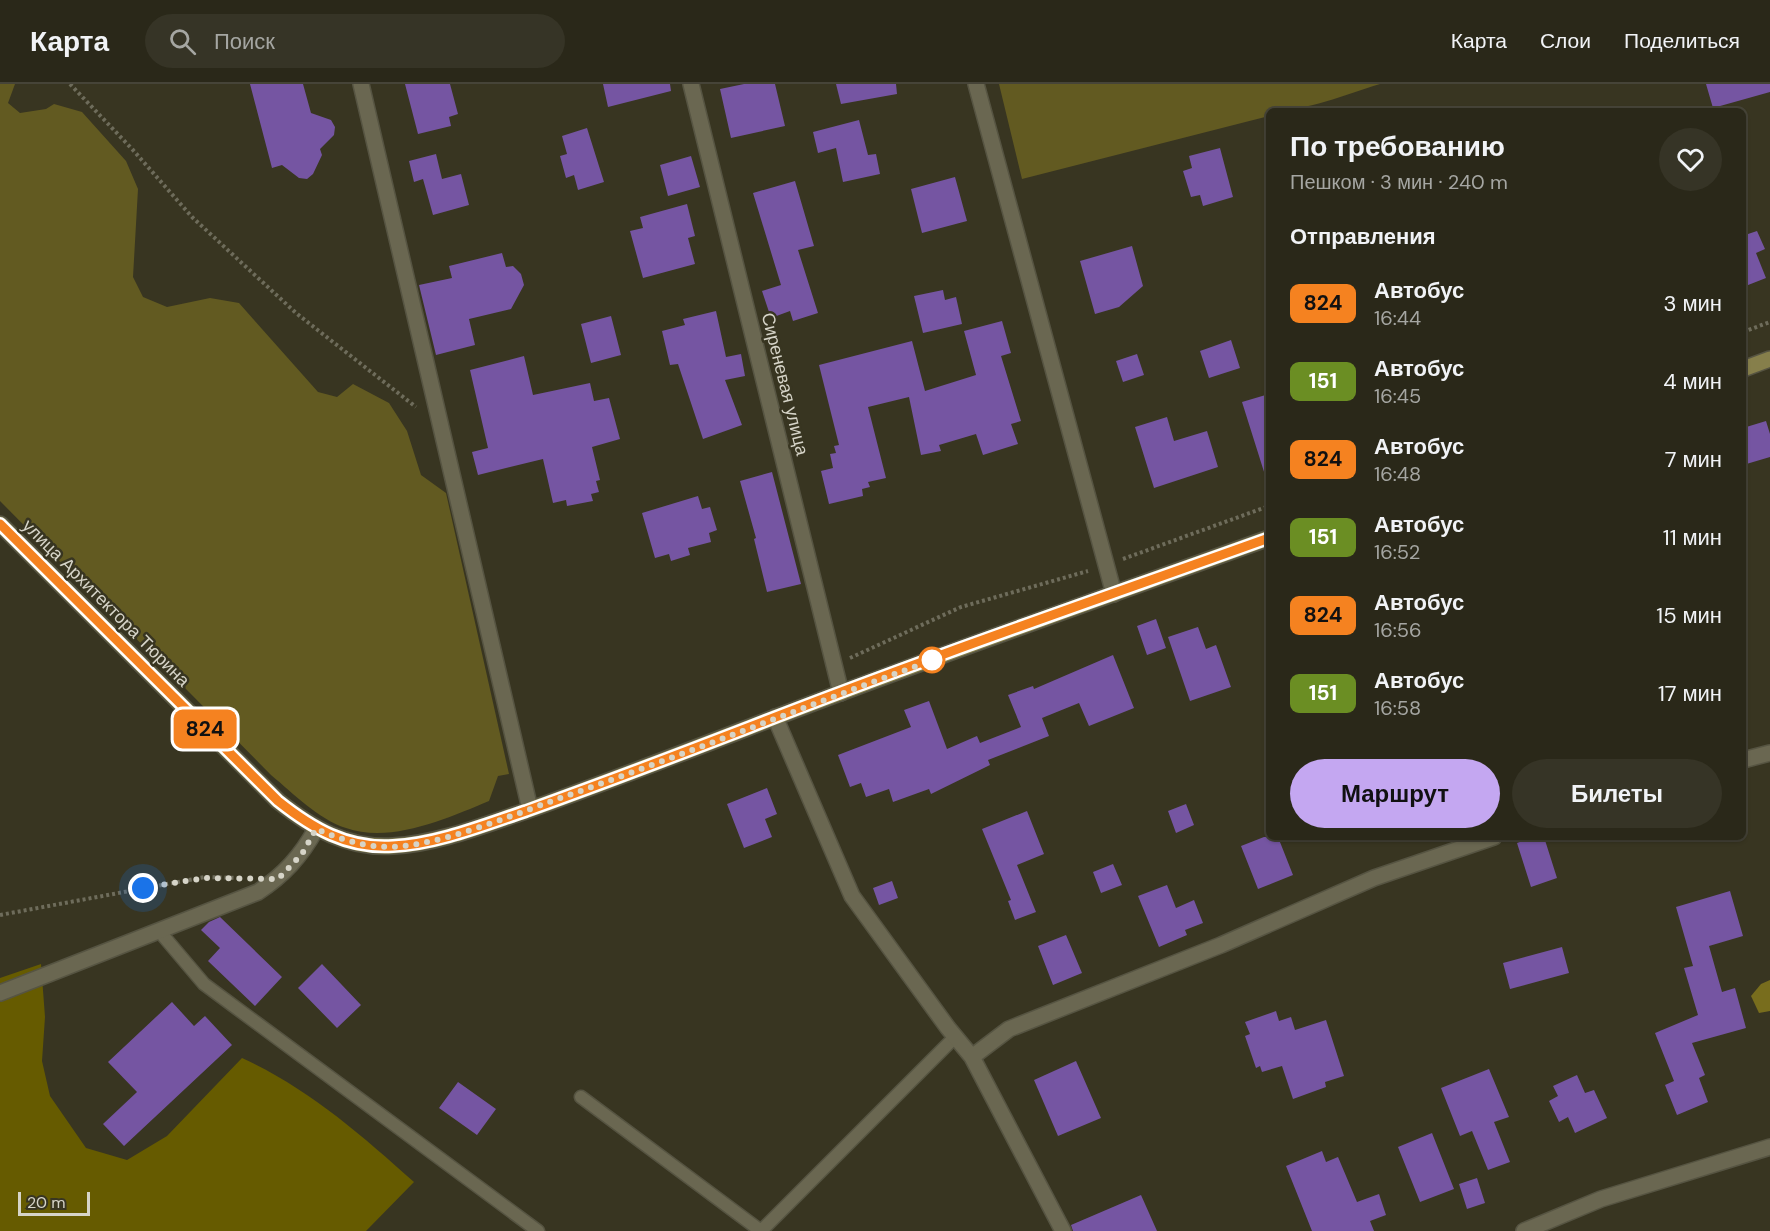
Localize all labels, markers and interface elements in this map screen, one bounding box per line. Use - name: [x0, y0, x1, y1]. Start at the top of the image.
- search box: [145, 14, 565, 68]
- text: Карта: [30, 23, 109, 60]
- icon: search: [166, 25, 199, 58]
- text: Поиск: [214, 27, 275, 56]
- text: Карта: [1451, 27, 1507, 55]
- text: Слои: [1540, 27, 1591, 55]
- text: Поделиться: [1624, 27, 1740, 55]
- text: По требованию: [1290, 128, 1505, 165]
- button: heart: [1659, 128, 1722, 191]
- text: Пешком · 3 мин · 240 m: [1290, 169, 1508, 195]
- text: Отправления: [1290, 222, 1436, 251]
- text: Автобус: [1374, 276, 1464, 305]
- text: 824: [1304, 289, 1342, 317]
- text: 3 мин: [1664, 289, 1722, 318]
- text: 16:44: [1374, 305, 1421, 331]
- street label: Сиреневая улица: [756, 310, 815, 459]
- text: Автобус: [1374, 354, 1464, 383]
- text: 151: [1309, 367, 1337, 395]
- text: 4 мин: [1663, 367, 1722, 396]
- text: 16:45: [1374, 383, 1421, 409]
- text: Автобус: [1374, 432, 1464, 461]
- text: 824: [1304, 445, 1342, 473]
- text: 7 мин: [1665, 445, 1722, 474]
- text: 16:48: [1374, 461, 1421, 487]
- text: Автобус: [1374, 510, 1464, 539]
- street label: улица Архитектора Тюрина: [17, 514, 196, 693]
- text: 151: [1309, 523, 1337, 551]
- text: 11 мин: [1663, 523, 1722, 552]
- text: 16:52: [1374, 539, 1420, 565]
- text: Автобус: [1374, 588, 1464, 617]
- text: 824: [1304, 601, 1342, 629]
- text: 15 мин: [1656, 601, 1722, 630]
- text: 16:56: [1374, 617, 1422, 643]
- unlabelled marker: [919, 647, 945, 673]
- text: Автобус: [1374, 666, 1464, 695]
- text: 151: [1309, 679, 1337, 707]
- text: 17 мин: [1658, 679, 1722, 708]
- text: 16:58: [1374, 695, 1421, 721]
- line badge: 824: [170, 710, 240, 748]
- text: 824: [186, 715, 224, 743]
- button: Маршрут: [1290, 759, 1500, 828]
- button: Билеты: [1512, 759, 1722, 828]
- your location: [128, 873, 158, 903]
- scale bar: [18, 1189, 90, 1216]
- text: 20 m: [27, 1192, 66, 1213]

